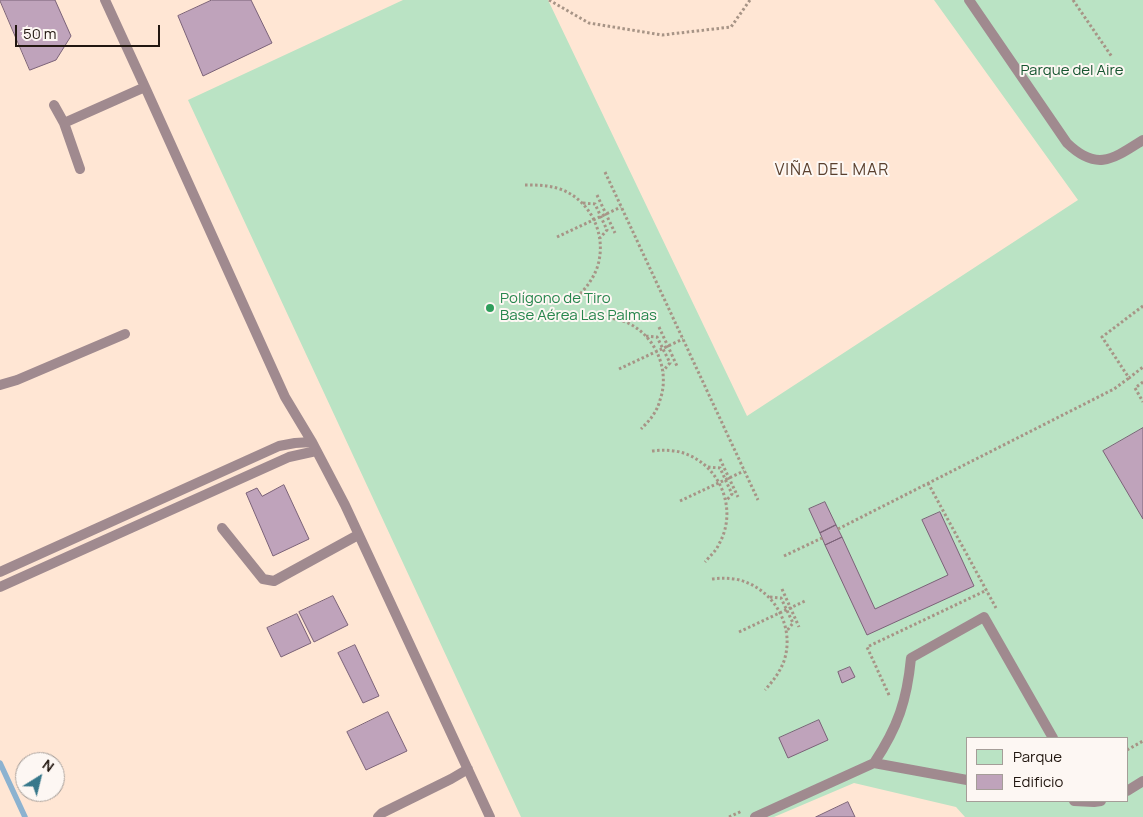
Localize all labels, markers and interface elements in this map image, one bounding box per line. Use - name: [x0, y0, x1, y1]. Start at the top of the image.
- scale bar: [18, 15, 162, 47]
- text: 50 m: [23, 23, 57, 44]
- park label: Parque del Aire: [1020, 62, 1124, 80]
- district label: VIÑA DEL MAR: [773, 161, 891, 181]
- place label: Polígono de Tiro Base Aérea Las Palmas: [500, 290, 657, 325]
- marker: Polígono de Tiro Base Aérea Las Palmas: [484, 302, 496, 314]
- legend: [966, 737, 1128, 802]
- text: Parque: [1013, 746, 1062, 767]
- north arrow: [15, 752, 65, 802]
- text: N: [39, 755, 58, 776]
- text: Edificio: [1013, 771, 1063, 792]

